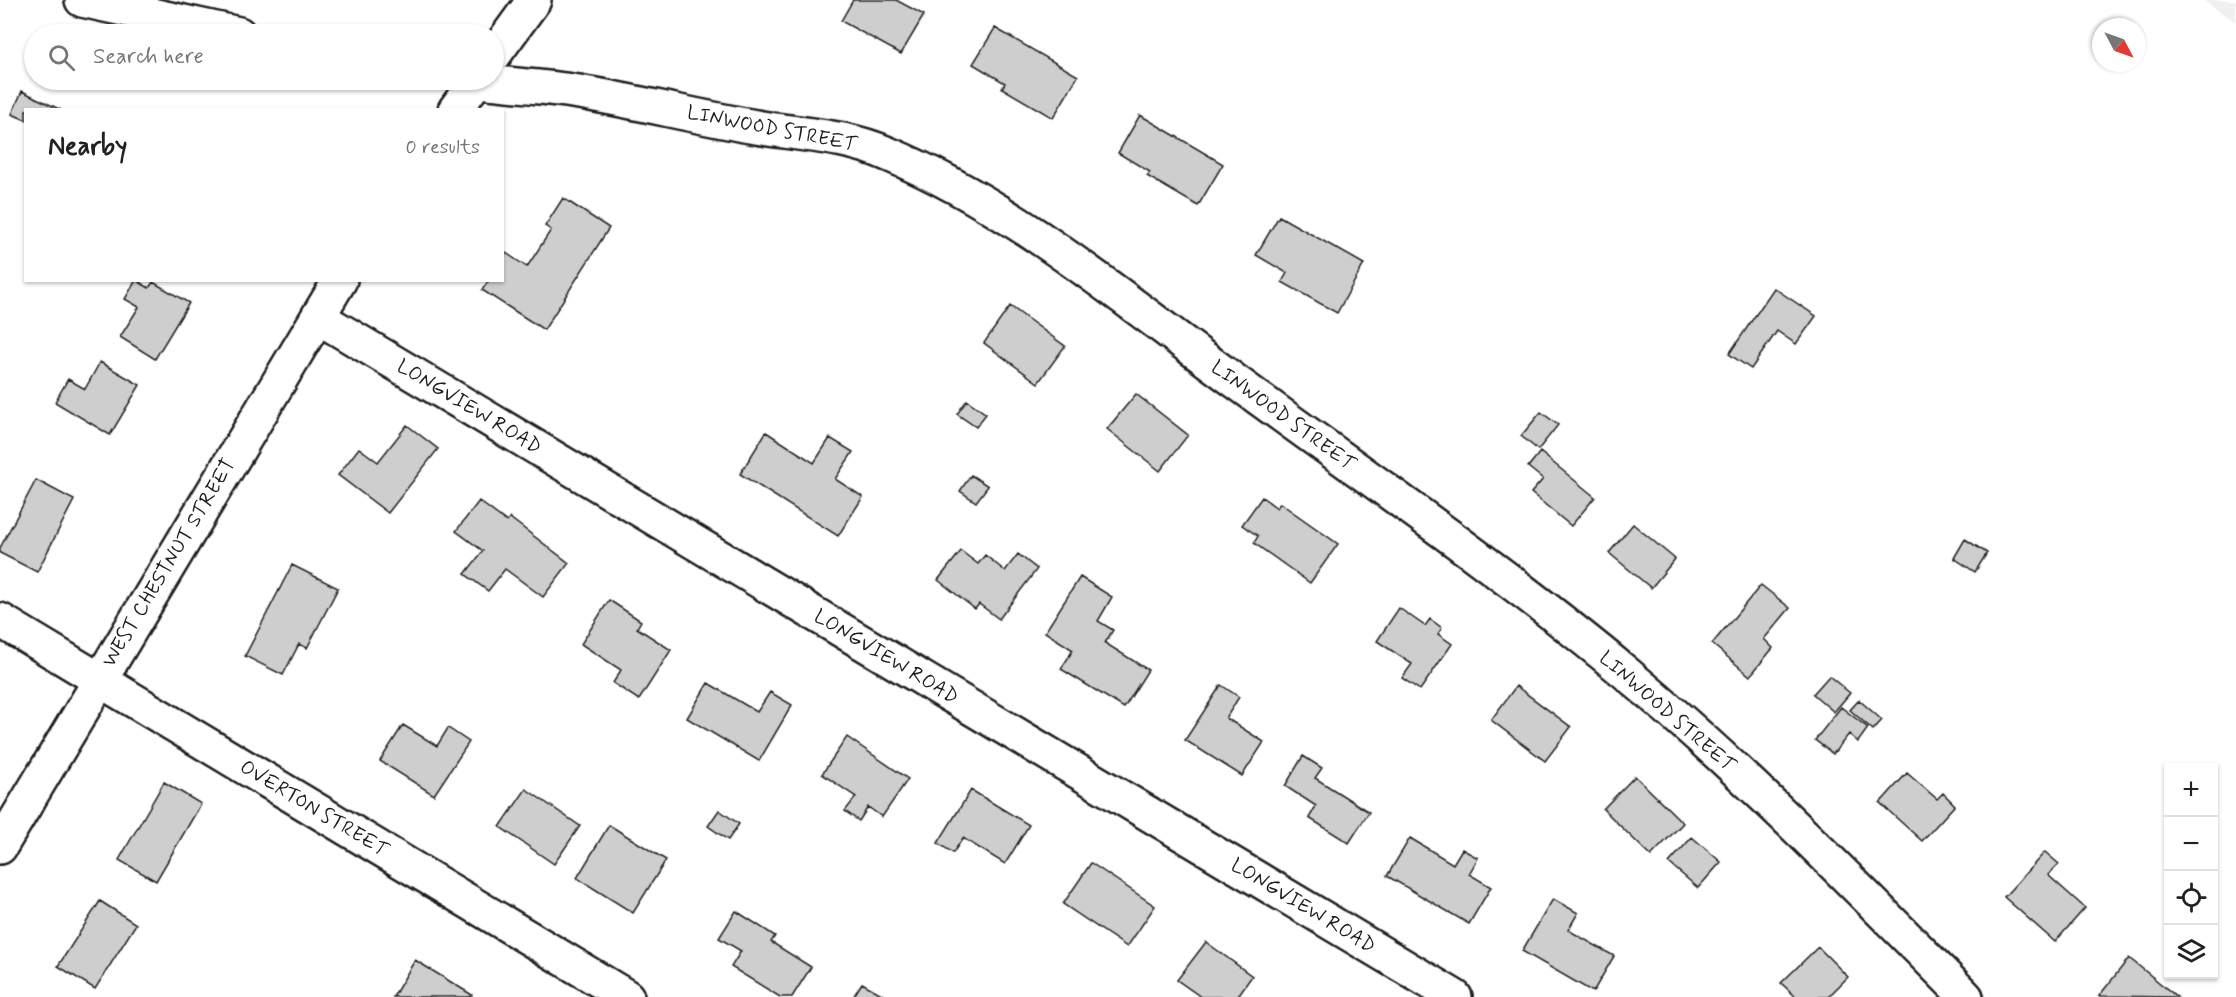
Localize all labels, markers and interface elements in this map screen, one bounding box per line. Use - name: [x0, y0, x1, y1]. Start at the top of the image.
- north arrow: [2092, 18, 2146, 72]
- search box: [24, 24, 504, 90]
- icon: search: [45, 41, 78, 74]
- text: Search here: [93, 43, 204, 71]
- street label: LINWOOD STREET: [685, 99, 861, 159]
- text: Nearby: [48, 130, 127, 164]
- text: 0 results: [406, 134, 480, 161]
- street label: LONGVIEW ROAD: [392, 353, 546, 461]
- street label: LINWOOD STREET: [1205, 354, 1362, 478]
- street label: WEST CHESTNUT STREET: [96, 454, 242, 672]
- street label: LONGVIEW ROAD: [809, 603, 963, 711]
- street label: LINWOOD STREET: [1593, 645, 1742, 780]
- street label: OVERTON STREET: [235, 754, 394, 865]
- map controls: [2164, 763, 2218, 979]
- button: +: [2164, 763, 2218, 817]
- button: −: [2164, 817, 2218, 871]
- street label: LONGVIEW ROAD: [1226, 852, 1380, 960]
- button: locate: [2164, 871, 2218, 925]
- button: layers: [2164, 925, 2218, 979]

